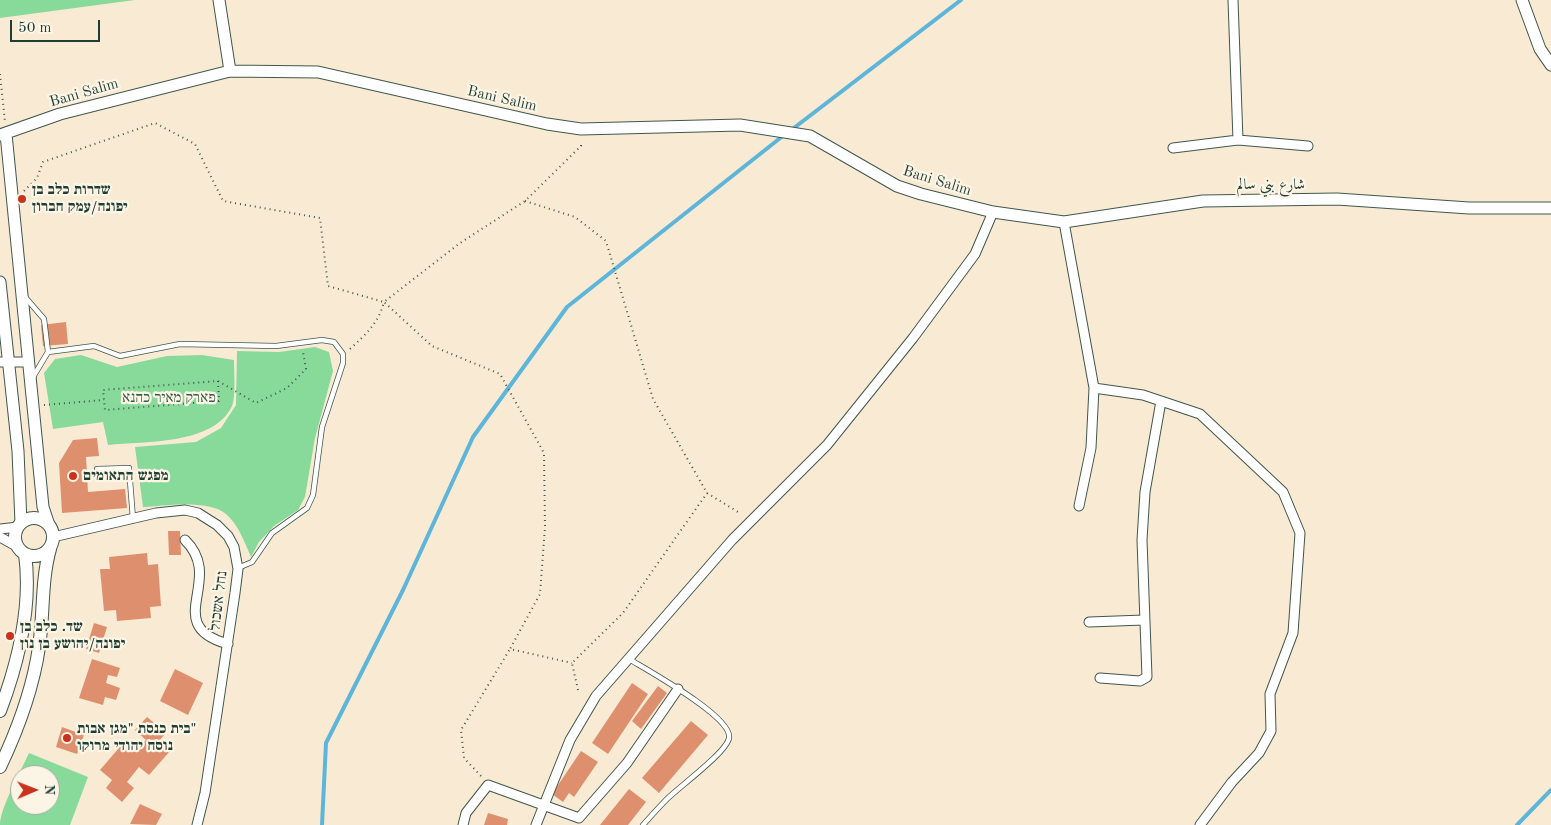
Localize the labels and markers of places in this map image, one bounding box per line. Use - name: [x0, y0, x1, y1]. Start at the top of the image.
- place label: שדרות כלב בן יפונה/עמק חברון: [32, 181, 128, 216]
- marker: שדרות כלב בן יפונה/עמק חברון: [16, 193, 28, 205]
- place label: מפגש התאומים: [83, 467, 169, 485]
- marker: מפגש התאומים: [67, 470, 79, 482]
- place label: שד. כלב בן יפונה/יהושע בן נון: [20, 618, 125, 653]
- marker: שד. כלב בן יפונה/יהושע בן נון: [4, 630, 16, 642]
- place label: בית כנסת "מגן אבות" נוסח יהודי מרוקו: [77, 720, 197, 755]
- marker: בית כנסת "מגן אבות" נוסח יהודי מרוקו: [61, 732, 73, 744]

